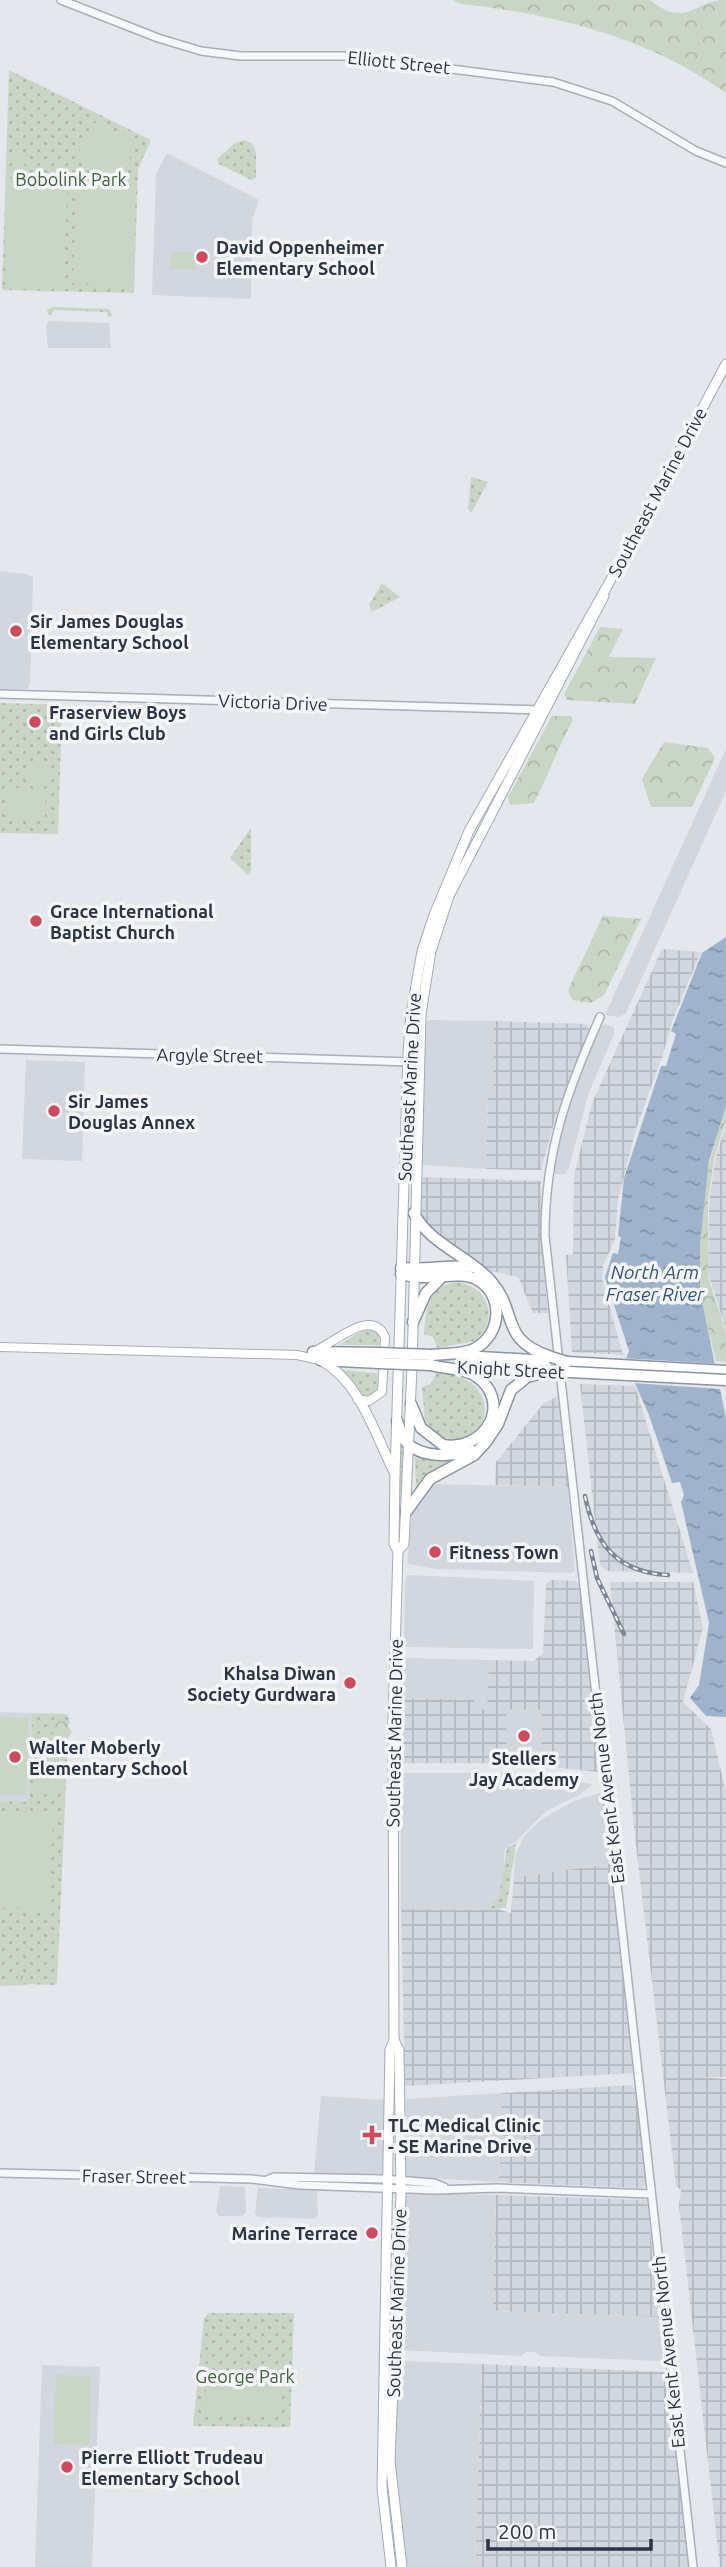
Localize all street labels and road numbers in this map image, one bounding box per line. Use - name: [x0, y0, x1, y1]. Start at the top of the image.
- street label: Elliott Street: [347, 47, 451, 77]
- street label: Southeast Marine Drive: [604, 404, 710, 580]
- street label: Victoria Drive: [218, 690, 328, 714]
- street label: Southeast Marine Drive: [394, 992, 424, 1182]
- street label: Argyle Street: [157, 1044, 263, 1066]
- street label: Knight Street: [457, 1356, 565, 1382]
- street label: Southeast Marine Drive: [382, 1638, 406, 1828]
- street label: East Kent Avenue North: [584, 1691, 628, 1885]
- street label: Fraser Street: [82, 2165, 186, 2187]
- street label: Southeast Marine Drive: [383, 2208, 409, 2398]
- street label: East Kent Avenue North: [648, 2255, 688, 2449]

